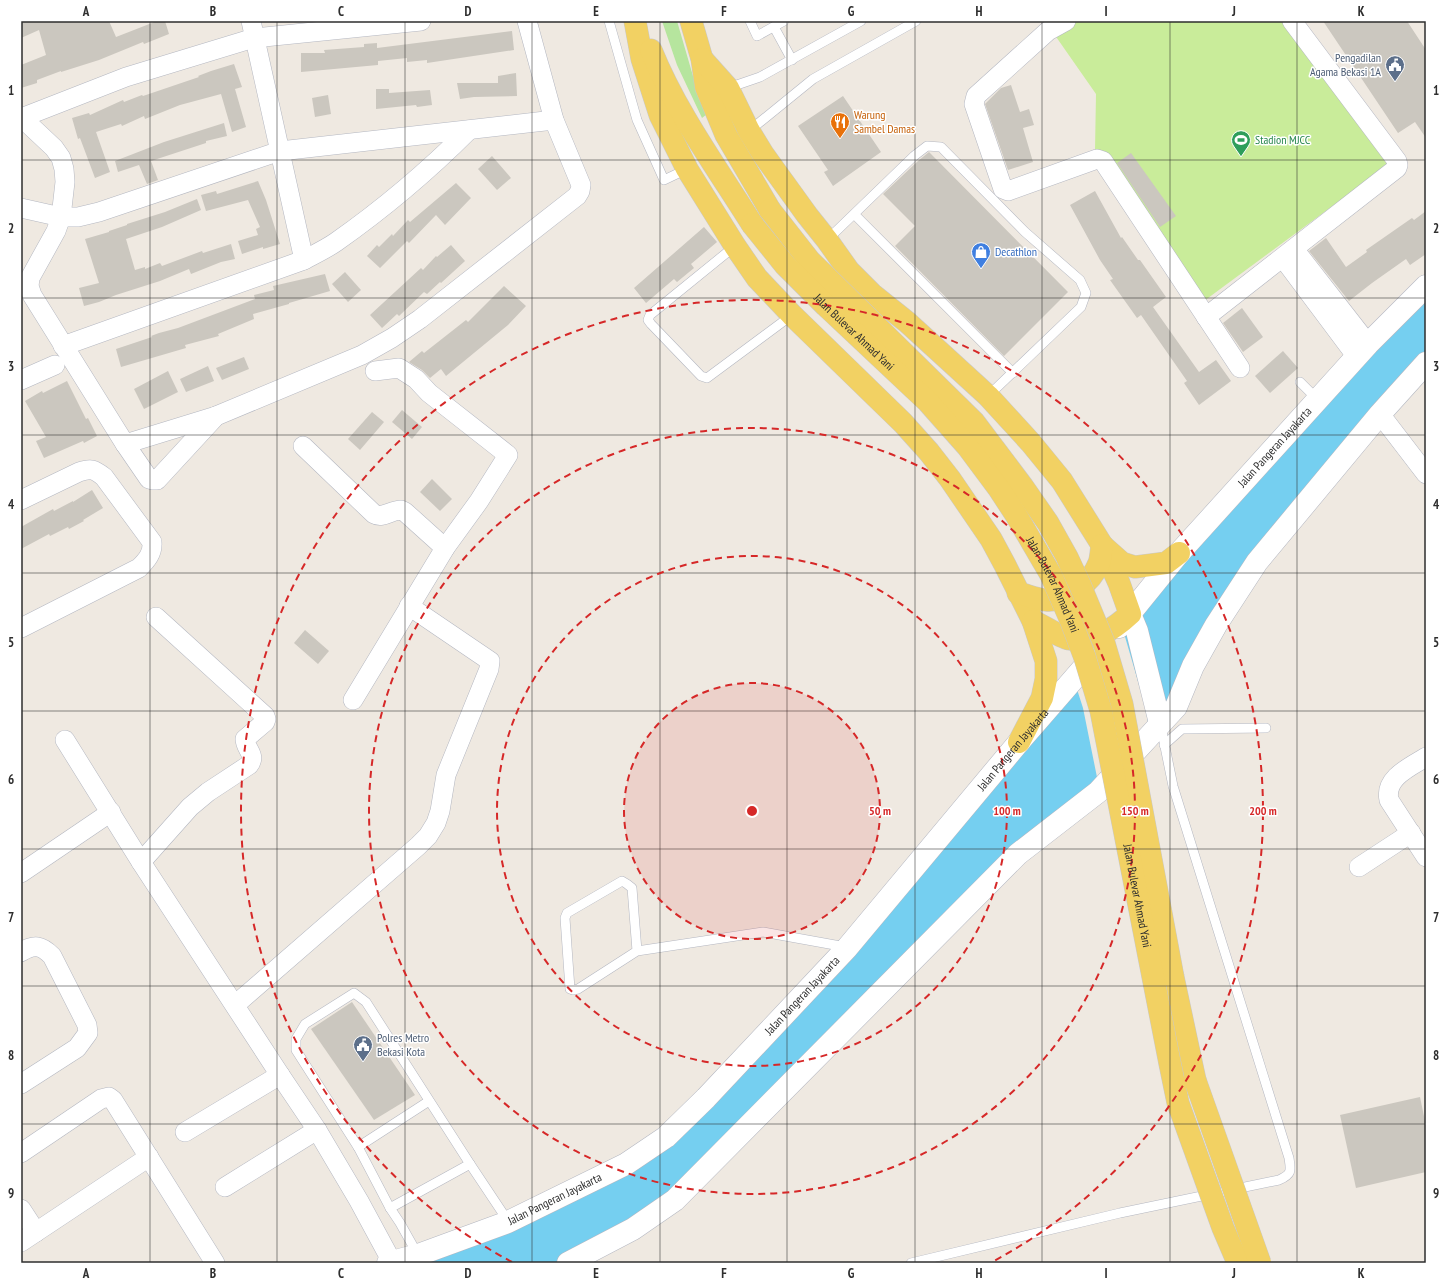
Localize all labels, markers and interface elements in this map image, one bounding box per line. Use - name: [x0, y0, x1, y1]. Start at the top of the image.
- text: A: [82, 3, 90, 20]
- text: B: [210, 3, 216, 20]
- text: C: [338, 3, 344, 20]
- text: D: [465, 3, 472, 20]
- text: E: [593, 3, 599, 20]
- text: F: [721, 3, 727, 20]
- text: G: [848, 3, 855, 20]
- text: H: [976, 3, 983, 20]
- text: I: [1104, 3, 1108, 20]
- text: J: [1231, 3, 1236, 20]
- text: K: [1358, 3, 1365, 20]
- place label: Pengadilan Agama Bekasi 1A: [1310, 50, 1381, 79]
- public building icon: Pengadilan Agama Bekasi 1A: [1384, 54, 1406, 82]
- text: 1: [8, 82, 14, 99]
- text: 1: [1433, 82, 1439, 99]
- place label: Warung Sambel Damas: [854, 107, 915, 136]
- restaurant icon: Warung Sambel Damas: [829, 111, 851, 139]
- sports icon: Stadion MJCC: [1230, 129, 1252, 157]
- place label: Stadion MJCC: [1255, 132, 1311, 147]
- text: 2: [8, 220, 14, 237]
- text: 2: [1433, 220, 1439, 237]
- shop icon: Decathlon: [970, 241, 992, 269]
- place label: Decathlon: [995, 244, 1037, 259]
- street label: Jalan Bulevar Ahmad Yani: [810, 290, 898, 373]
- text: 3: [8, 358, 14, 375]
- text: 3: [1433, 358, 1439, 375]
- street label: Jalan Pangeran Jayakarta: [1234, 404, 1314, 491]
- text: 4: [8, 496, 15, 513]
- text: 4: [1433, 496, 1440, 513]
- street label: Jalan Bulevar Ahmad Yani: [1023, 533, 1083, 635]
- text: 5: [8, 634, 14, 651]
- text: 5: [1433, 634, 1439, 651]
- street label: Jalan Pangeran Jayakarta: [973, 705, 1052, 794]
- text: 6: [8, 771, 14, 788]
- text: 6: [1433, 771, 1439, 788]
- text: 50 m: [869, 803, 891, 818]
- text: 100 m: [993, 803, 1021, 818]
- text: 150 m: [1121, 803, 1149, 818]
- text: 200 m: [1249, 803, 1277, 818]
- centre of rings: [745, 804, 759, 818]
- street label: Jalan Bulevar Ahmad Yani: [1120, 842, 1155, 949]
- text: 7: [8, 909, 14, 926]
- text: 7: [1433, 909, 1439, 926]
- street label: Jalan Pangeran Jayakarta: [761, 953, 843, 1039]
- place label: Polres Metro Bekasi Kota: [377, 1030, 429, 1059]
- public building icon: Polres Metro Bekasi Kota: [352, 1034, 374, 1062]
- text: 8: [8, 1047, 14, 1064]
- text: 8: [1433, 1047, 1439, 1064]
- street label: Jalan Pangeran Jayakarta: [504, 1169, 604, 1228]
- text: 9: [8, 1185, 14, 1202]
- text: 9: [1433, 1185, 1439, 1202]
- text: A: [82, 1265, 90, 1282]
- text: B: [210, 1265, 216, 1282]
- text: C: [338, 1265, 344, 1282]
- text: D: [465, 1265, 472, 1282]
- text: E: [593, 1265, 599, 1282]
- text: F: [721, 1265, 727, 1282]
- text: G: [848, 1265, 855, 1282]
- text: H: [976, 1265, 983, 1282]
- text: I: [1104, 1265, 1108, 1282]
- text: J: [1231, 1265, 1236, 1282]
- text: K: [1358, 1265, 1365, 1282]

